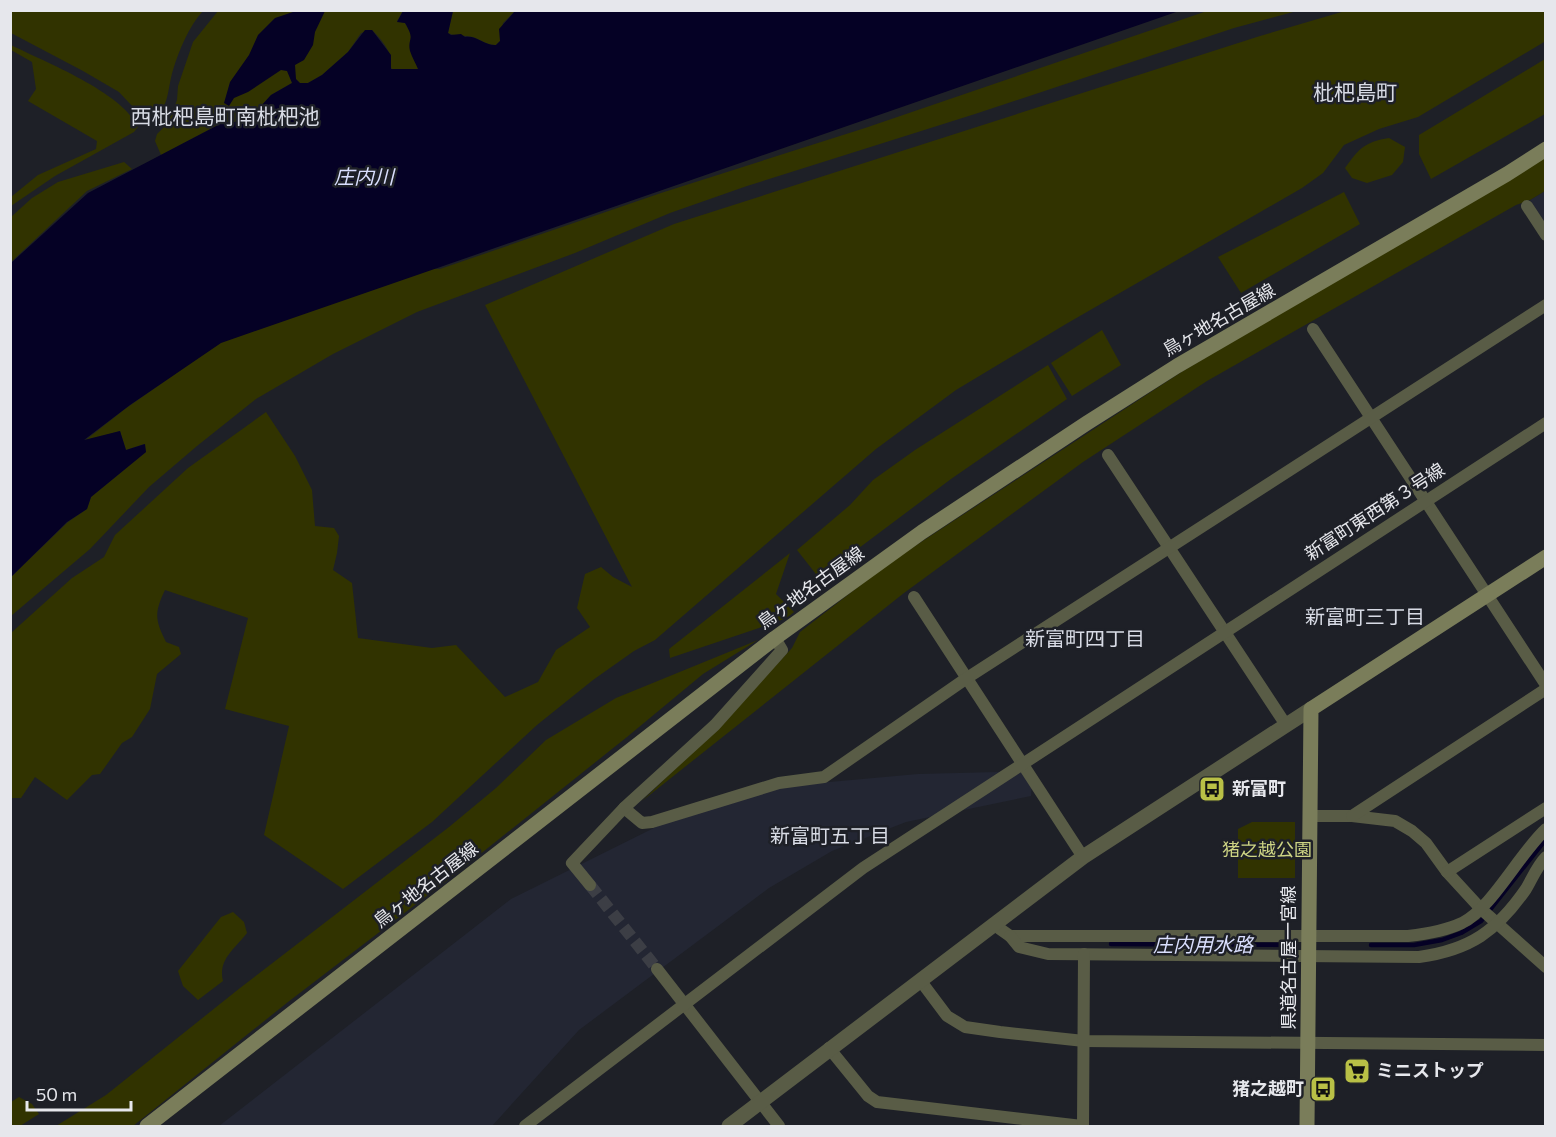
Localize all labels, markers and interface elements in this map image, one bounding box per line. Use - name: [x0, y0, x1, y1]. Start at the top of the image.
- district label: 枇杷島町: [1313, 79, 1397, 104]
- district label: 西枇杷島町南枇杷池: [131, 103, 320, 128]
- water label: 庄内川: [334, 164, 396, 188]
- street label: 鳥ヶ地名古屋線: [1158, 278, 1279, 360]
- street label: 新富町東西第３号線: [1301, 458, 1448, 565]
- street label: 鳥ヶ地名古屋線: [753, 541, 868, 633]
- district label: 新富町三丁目: [1305, 604, 1425, 628]
- district label: 新富町四丁目: [1025, 626, 1145, 650]
- bus stop icon: 新富町: [1197, 774, 1227, 804]
- place label: 新富町: [1232, 777, 1286, 799]
- district label: 新富町五丁目: [770, 823, 890, 847]
- street label: 鳥ヶ地名古屋線: [369, 837, 482, 932]
- park label: 猪之越公園: [1222, 838, 1312, 860]
- street label: 県道名古屋一宮線: [1277, 886, 1299, 1030]
- water label: 庄内用水路: [1153, 932, 1255, 956]
- supermarket icon: ミニストップ: [1342, 1056, 1372, 1086]
- place label: ミニストップ: [1376, 1059, 1484, 1081]
- scale bar: [27, 1074, 130, 1112]
- bus stop icon: 猪之越町: [1308, 1074, 1338, 1104]
- place label: 猪之越町: [1232, 1077, 1304, 1099]
- text: 50 m: [36, 1083, 77, 1105]

